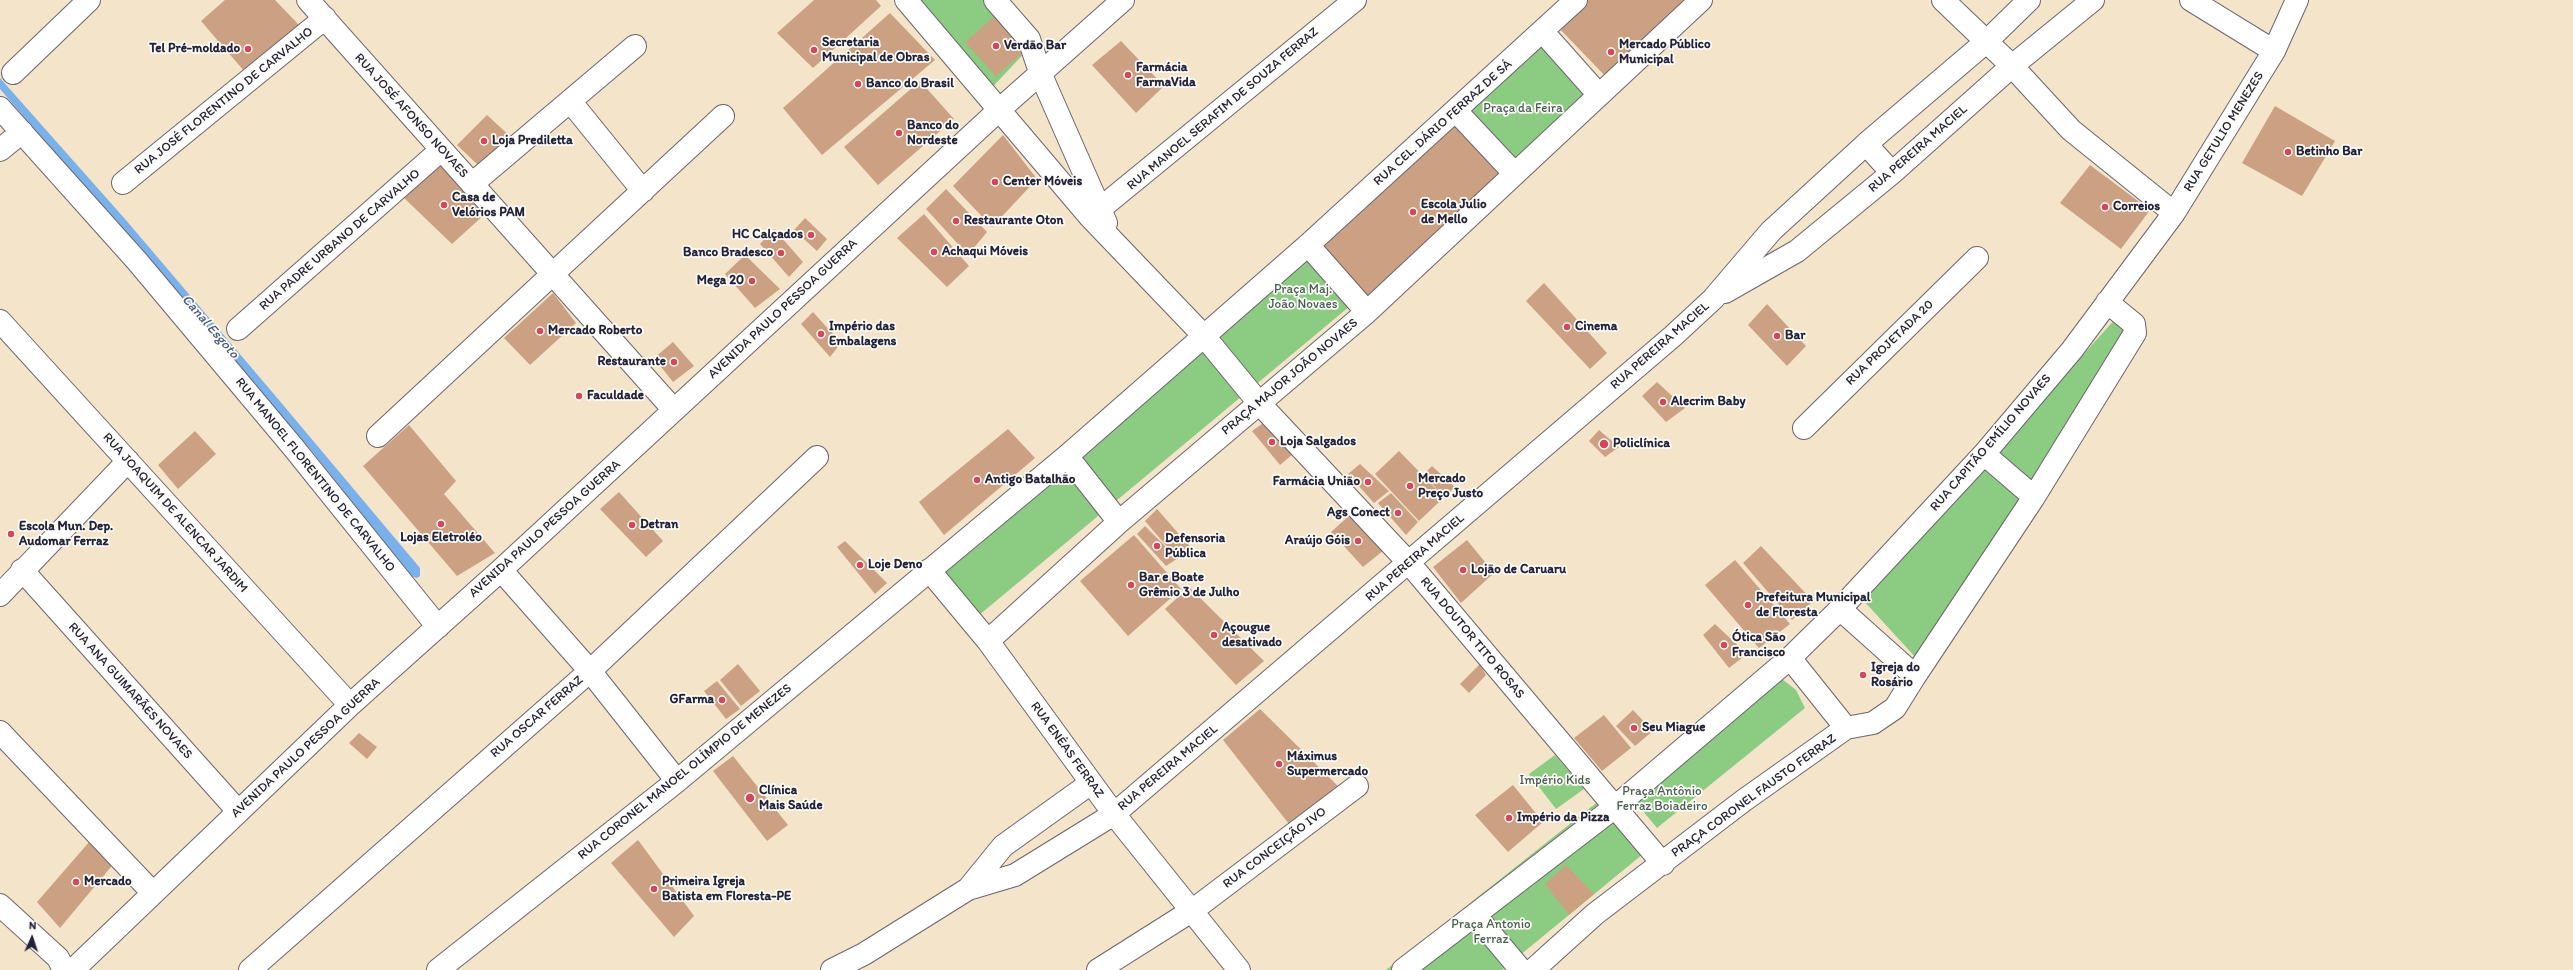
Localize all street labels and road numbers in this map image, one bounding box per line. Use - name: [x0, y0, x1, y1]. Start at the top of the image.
- street label: RUA JOSÉ FLORENTINO DE CARVALHO: [132, 24, 316, 178]
- street label: RUA MANOEL SERAFIM DE SOUZA FERRAZ: [1124, 24, 1322, 194]
- street label: RUA JOSÉ AFONSO NOVAES: [351, 50, 471, 182]
- street label: RUA CEL. DÁRIO FERRAZ DE SÁ: [1371, 57, 1515, 189]
- street label: RUA GETULIO MENEZES: [2181, 69, 2267, 195]
- street label: RUA PEREIRA MACIEL: [1865, 102, 1971, 196]
- street label: RUA PADRE URBANO DE CARVALHO: [256, 166, 424, 314]
- street label: AVENIDA PAULO PESSOA GUERRA: [705, 236, 861, 382]
- street label: RUA PROJETADA 20: [1843, 297, 1937, 389]
- street label: RUA PEREIRA MACIEL: [1607, 299, 1713, 393]
- street label: PRAÇA MAJOR JOÃO NOVAES: [1219, 315, 1361, 439]
- street label: RUA CAPITÃO EMÍLIO NOVAES: [1927, 371, 2055, 515]
- street label: RUA MANOEL FLORENTINO DE CARVALHO: [232, 375, 398, 575]
- street label: RUA JOAQUIM DE ALENCAR JARDIM: [99, 430, 251, 596]
- street label: AVENIDA PAULO PESSOA GUERRA: [466, 457, 624, 601]
- street label: RUA PEREIRA MACIEL: [1362, 511, 1468, 605]
- street label: RUA DOUTOR TITO ROSAS: [1417, 574, 1527, 702]
- street label: RUA ANA GUIMARÃES NOVAES: [65, 620, 195, 762]
- street label: RUA OSCAR FERRAZ: [487, 673, 587, 761]
- street label: AVENIDA PAULO PESSOA GUERRA: [228, 675, 384, 821]
- street label: RUA CORONEL MANOEL OLÍMPIO DE MENEZES: [575, 681, 795, 863]
- street label: RUA ENÉAS FERRAZ: [1027, 699, 1107, 801]
- street label: RUA PEREIRA MACIEL: [1115, 722, 1221, 814]
- street label: PRAÇA CORONEL FAUSTO FERRAZ: [1669, 731, 1839, 861]
- street label: RUA CONCEIÇÃO IVO: [1220, 804, 1330, 892]

